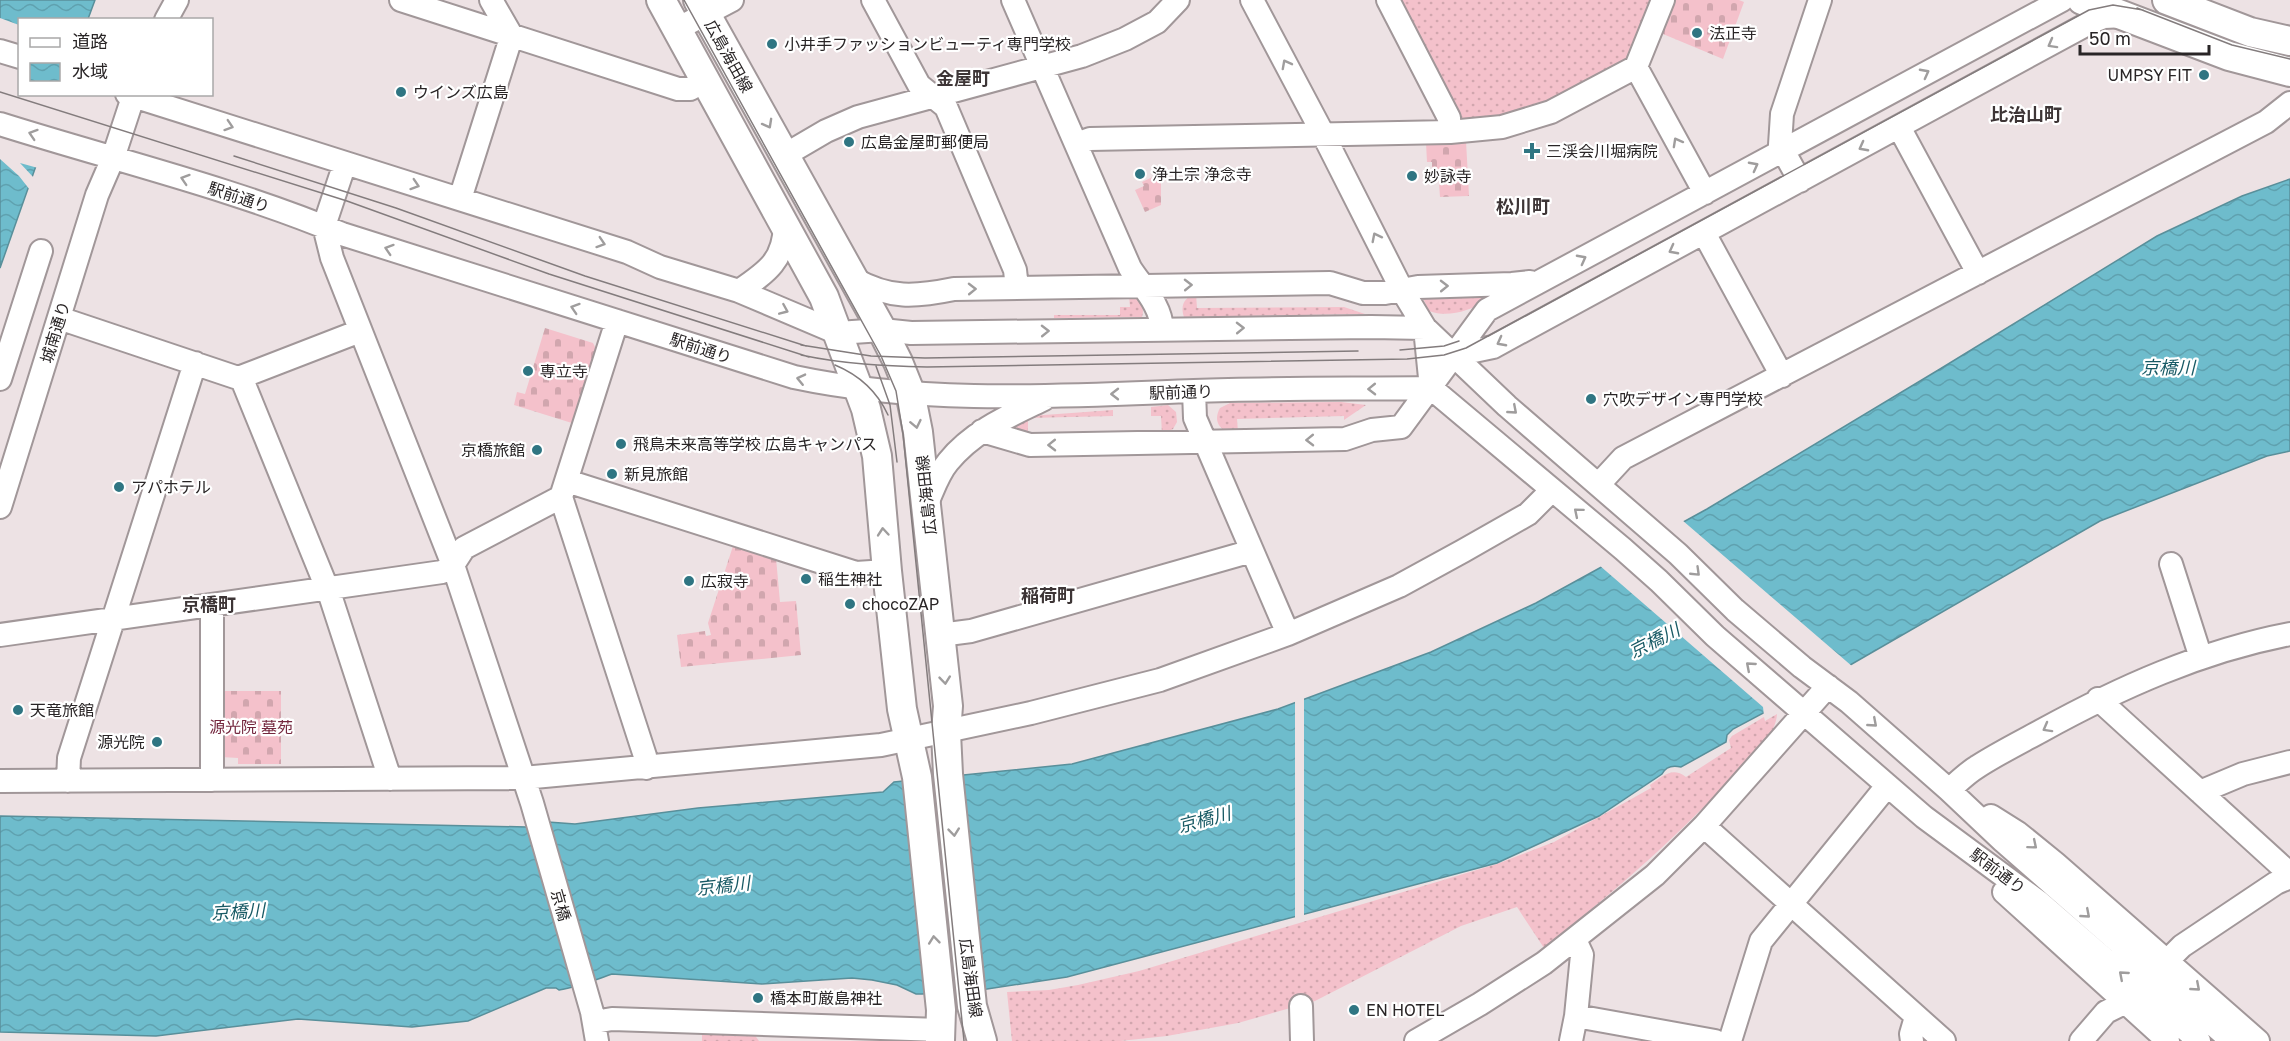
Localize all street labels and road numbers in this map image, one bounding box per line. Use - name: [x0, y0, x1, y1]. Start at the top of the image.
- street label: 広島海田線: [701, 16, 757, 96]
- street label: 駅前通り: [205, 178, 273, 216]
- street label: 城南通り: [36, 298, 74, 366]
- street label: 駅前通り: [667, 329, 735, 367]
- street label: 駅前通り: [1149, 381, 1213, 403]
- street label: 広島海田線: [912, 454, 940, 536]
- street label: 駅前通り: [1966, 844, 2030, 898]
- street label: 京橋: [547, 887, 575, 923]
- street label: 広島海田線: [956, 937, 986, 1019]

